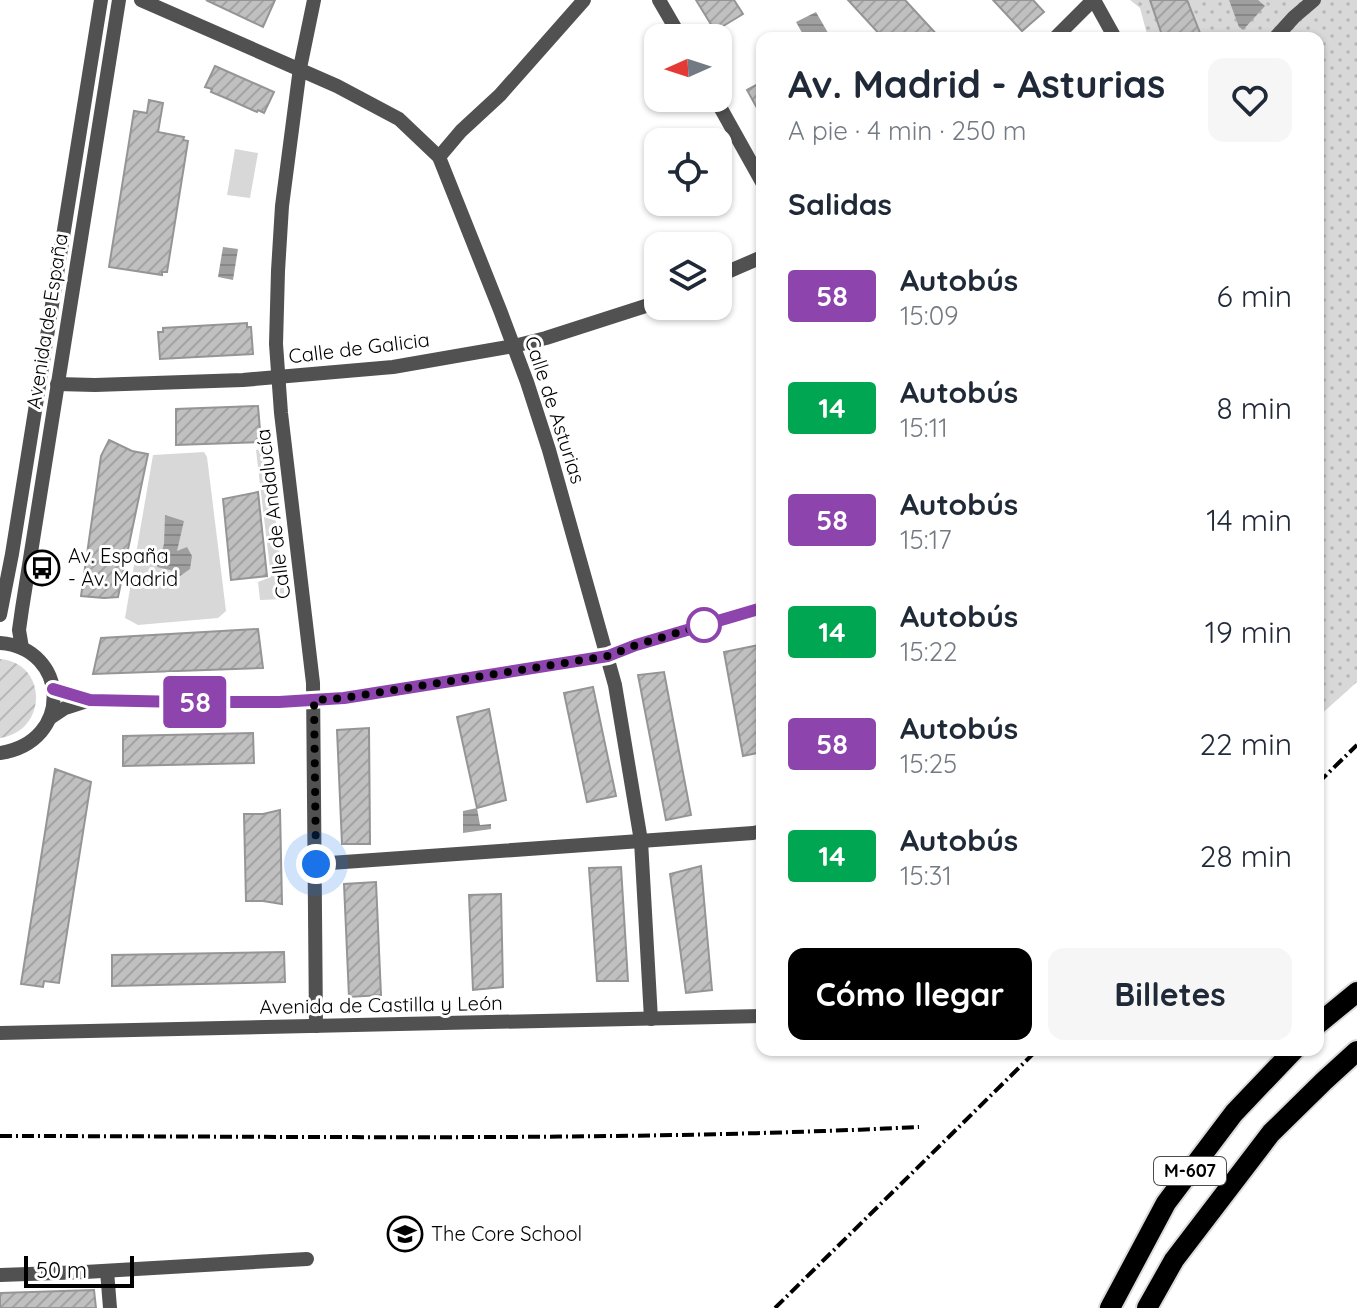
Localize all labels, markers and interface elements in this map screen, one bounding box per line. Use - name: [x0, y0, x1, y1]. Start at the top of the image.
- north arrow: [644, 24, 732, 112]
- map controls: [644, 24, 732, 320]
- button: heart: [1208, 58, 1292, 142]
- text: Av. Madrid - Asturias: [788, 60, 1165, 108]
- text: A pie · 4 min · 250 m: [788, 114, 1026, 147]
- button: locate: [644, 128, 732, 216]
- text: Salidas: [788, 185, 892, 223]
- street label: Avenida de España: [20, 231, 73, 410]
- button: layers: [644, 232, 732, 320]
- text: Autobús: [900, 261, 1018, 299]
- text: 6 min: [1217, 277, 1292, 315]
- text: 58: [816, 278, 848, 313]
- text: 15:09: [900, 299, 959, 332]
- street label: Calle de Galicia: [287, 326, 431, 369]
- street label: Calle de Asturias: [520, 333, 591, 487]
- text: Autobús: [900, 373, 1018, 411]
- text: 8 min: [1216, 389, 1292, 427]
- text: 14: [818, 390, 846, 425]
- text: 15:11: [900, 411, 948, 444]
- street label: Calle de Andalucía: [250, 428, 295, 601]
- text: Autobús: [900, 485, 1018, 523]
- text: 14 min: [1206, 501, 1292, 539]
- text: 58: [816, 502, 848, 537]
- text: 15:17: [900, 523, 952, 556]
- place label: Av. España - Av. Madrid: [68, 543, 178, 591]
- bus stop icon: Av. España - Av. Madrid: [23, 549, 61, 587]
- text: Autobús: [900, 597, 1018, 635]
- unlabelled marker: [687, 608, 721, 642]
- text: 19 min: [1205, 613, 1292, 651]
- text: 14: [818, 614, 846, 649]
- text: 15:22: [900, 635, 957, 668]
- line badge: 58: [159, 676, 231, 728]
- text: 58: [179, 684, 211, 719]
- text: Autobús: [900, 709, 1018, 747]
- text: 22 min: [1199, 725, 1292, 763]
- text: 58: [816, 726, 848, 761]
- text: 15:25: [900, 747, 957, 780]
- text: Autobús: [900, 821, 1018, 859]
- text: 28 min: [1200, 837, 1292, 875]
- text: 14: [818, 838, 846, 873]
- your location: [296, 844, 336, 884]
- text: 15:31: [900, 859, 952, 892]
- button: Cómo llegar: [788, 948, 1032, 1040]
- button: Billetes: [1048, 948, 1292, 1040]
- street label: Avenida de Castilla y León: [259, 990, 503, 1019]
- road number: M-607: [1154, 1157, 1226, 1185]
- school or university icon: The Core School: [386, 1215, 424, 1253]
- place label: The Core School: [431, 1221, 582, 1246]
- scale bar: [24, 1252, 134, 1288]
- text: 50 m: [36, 1256, 87, 1284]

